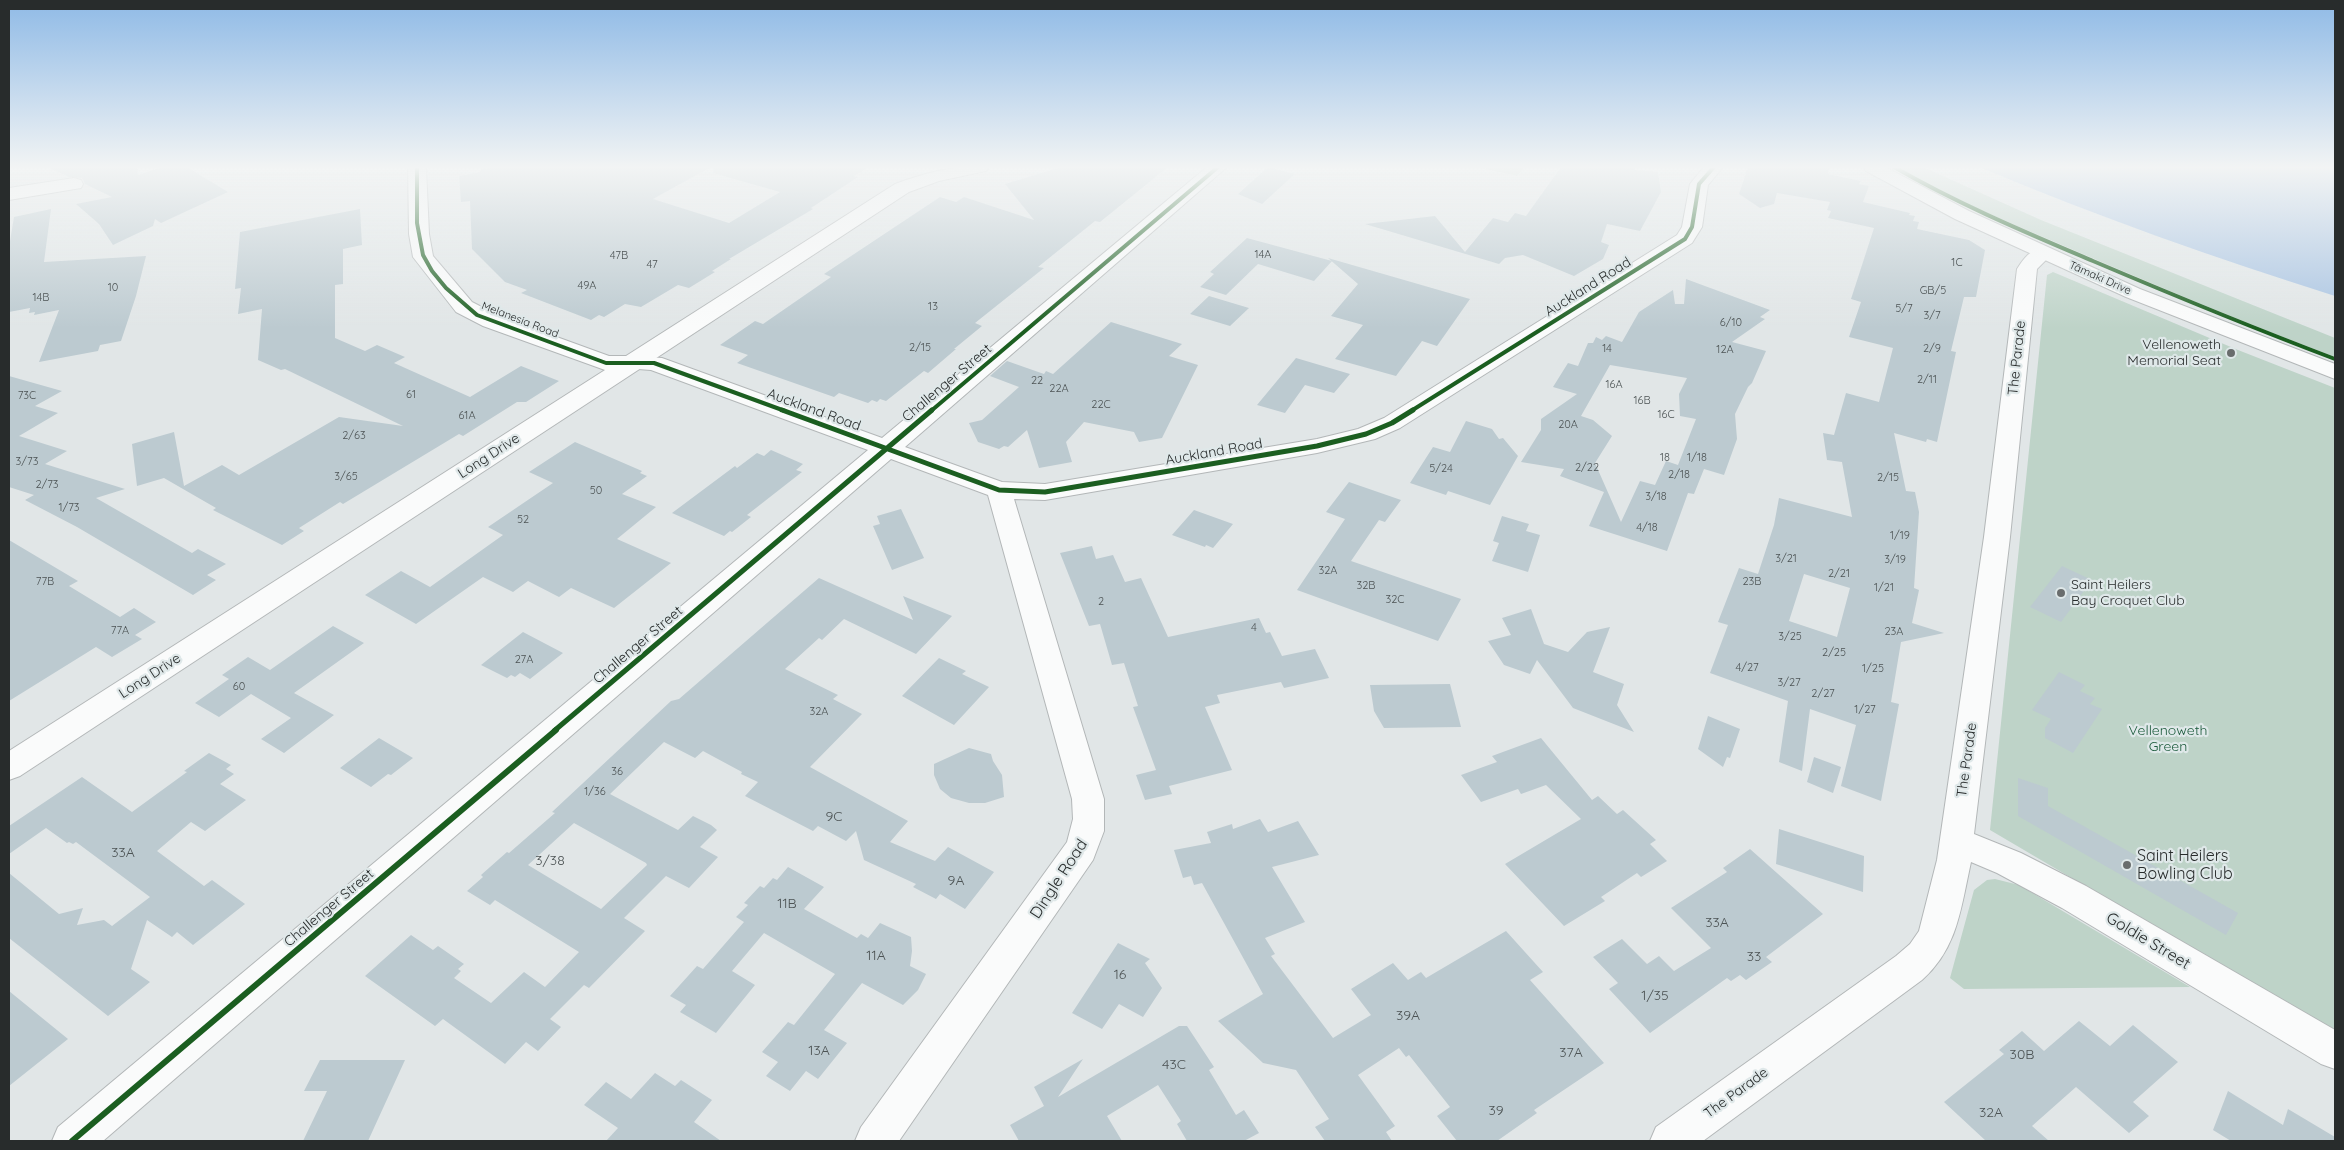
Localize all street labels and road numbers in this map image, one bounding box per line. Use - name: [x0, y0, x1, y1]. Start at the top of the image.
- street label: Auckland Road: [1542, 254, 1634, 320]
- street label: Tāmaki Drive: [2067, 258, 2133, 298]
- street label: Melanesia Road: [480, 299, 560, 341]
- street label: The Parade: [2005, 320, 2029, 396]
- street label: Challenger Street: [899, 341, 995, 425]
- street label: Auckland Road: [765, 385, 863, 435]
- street label: Long Drive: [455, 430, 523, 482]
- street label: Auckland Road: [1164, 435, 1264, 469]
- street label: Challenger Street: [590, 603, 686, 687]
- street label: Long Drive: [116, 650, 184, 702]
- street label: The Parade: [1953, 722, 1981, 798]
- street label: Dingle Road: [1026, 836, 1092, 922]
- street label: Challenger Street: [281, 866, 377, 950]
- street label: Goldie Street: [2103, 908, 2193, 974]
- street label: The Parade: [1701, 1064, 1771, 1122]

